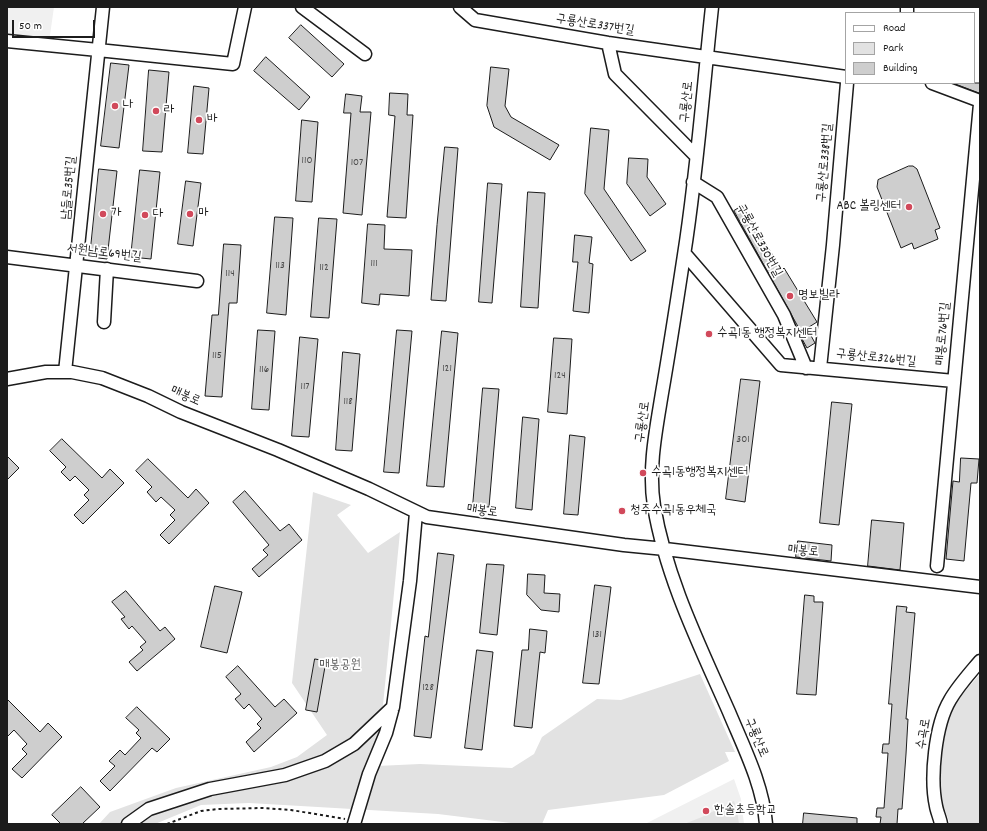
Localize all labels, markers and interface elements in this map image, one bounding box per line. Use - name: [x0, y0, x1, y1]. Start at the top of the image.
- scale bar: [14, 12, 97, 38]
- street label: 구룡산로337번길: [555, 12, 635, 40]
- legend: [845, 12, 975, 84]
- text: 50 m: [19, 18, 42, 35]
- text: Road: [883, 20, 905, 37]
- text: Park: [883, 40, 903, 57]
- text: Building: [883, 60, 918, 77]
- street label: 구룡산로: [678, 80, 698, 124]
- place label: 나: [123, 98, 133, 114]
- marker: 나: [110, 101, 120, 111]
- place label: 라: [164, 103, 174, 119]
- marker: 라: [151, 106, 161, 116]
- place label: 바: [207, 112, 217, 128]
- marker: 바: [194, 115, 204, 125]
- street label: 구룡산로338번길: [815, 123, 837, 203]
- house number: 110: [302, 154, 312, 168]
- street label: 남들로35번길: [59, 155, 81, 221]
- house number: 107: [351, 156, 363, 170]
- place label: ABC 볼링센터: [836, 199, 901, 215]
- street label: 구룡산로330번길: [731, 202, 785, 280]
- marker: ABC 볼링센터: [904, 202, 914, 212]
- place label: 가: [111, 206, 121, 222]
- place label: 마: [198, 206, 208, 222]
- place label: 다: [153, 207, 163, 223]
- marker: 가: [98, 209, 108, 219]
- marker: 마: [185, 209, 195, 219]
- marker: 다: [140, 210, 150, 220]
- street label: 서원남로69번길: [66, 242, 142, 266]
- house number: 111: [370, 257, 378, 271]
- house number: 113: [275, 259, 285, 273]
- house number: 112: [319, 261, 329, 275]
- house number: 114: [225, 267, 235, 281]
- place label: 명보빌라: [798, 288, 840, 304]
- marker: 명보빌라: [785, 291, 795, 301]
- street label: 매봉로76번길: [933, 302, 955, 366]
- place label: 수곡1동 행정복지센터: [717, 326, 817, 342]
- marker: 수곡1동 행정복지센터: [704, 329, 714, 339]
- street label: 구룡산로326번길: [835, 347, 917, 371]
- house number: 115: [212, 349, 222, 363]
- house number: 121: [442, 362, 452, 376]
- house number: 116: [259, 363, 269, 377]
- house number: 124: [554, 369, 566, 383]
- house number: 117: [300, 380, 310, 394]
- street label: 매봉로: [167, 383, 203, 411]
- house number: 118: [343, 395, 353, 409]
- street label: 구룡산로: [633, 400, 655, 444]
- house number: 301: [736, 433, 750, 447]
- place label: 수곡1동행정복지센터: [651, 465, 748, 481]
- marker: 수곡1동행정복지센터: [638, 468, 648, 478]
- street label: 매봉로: [465, 502, 499, 522]
- place label: 청주수곡1동우체국: [630, 503, 717, 519]
- marker: 청주수곡1동우체국: [617, 506, 627, 516]
- street label: 매봉로: [787, 543, 819, 561]
- house number: 131: [592, 628, 602, 642]
- park label: 매봉공원: [319, 658, 361, 674]
- house number: 128: [422, 681, 434, 695]
- street label: 구룡산로: [740, 716, 770, 760]
- street label: 수곡로: [915, 717, 935, 751]
- place label: 한솔초등학교: [714, 803, 777, 819]
- marker: 한솔초등학교: [701, 806, 711, 816]

